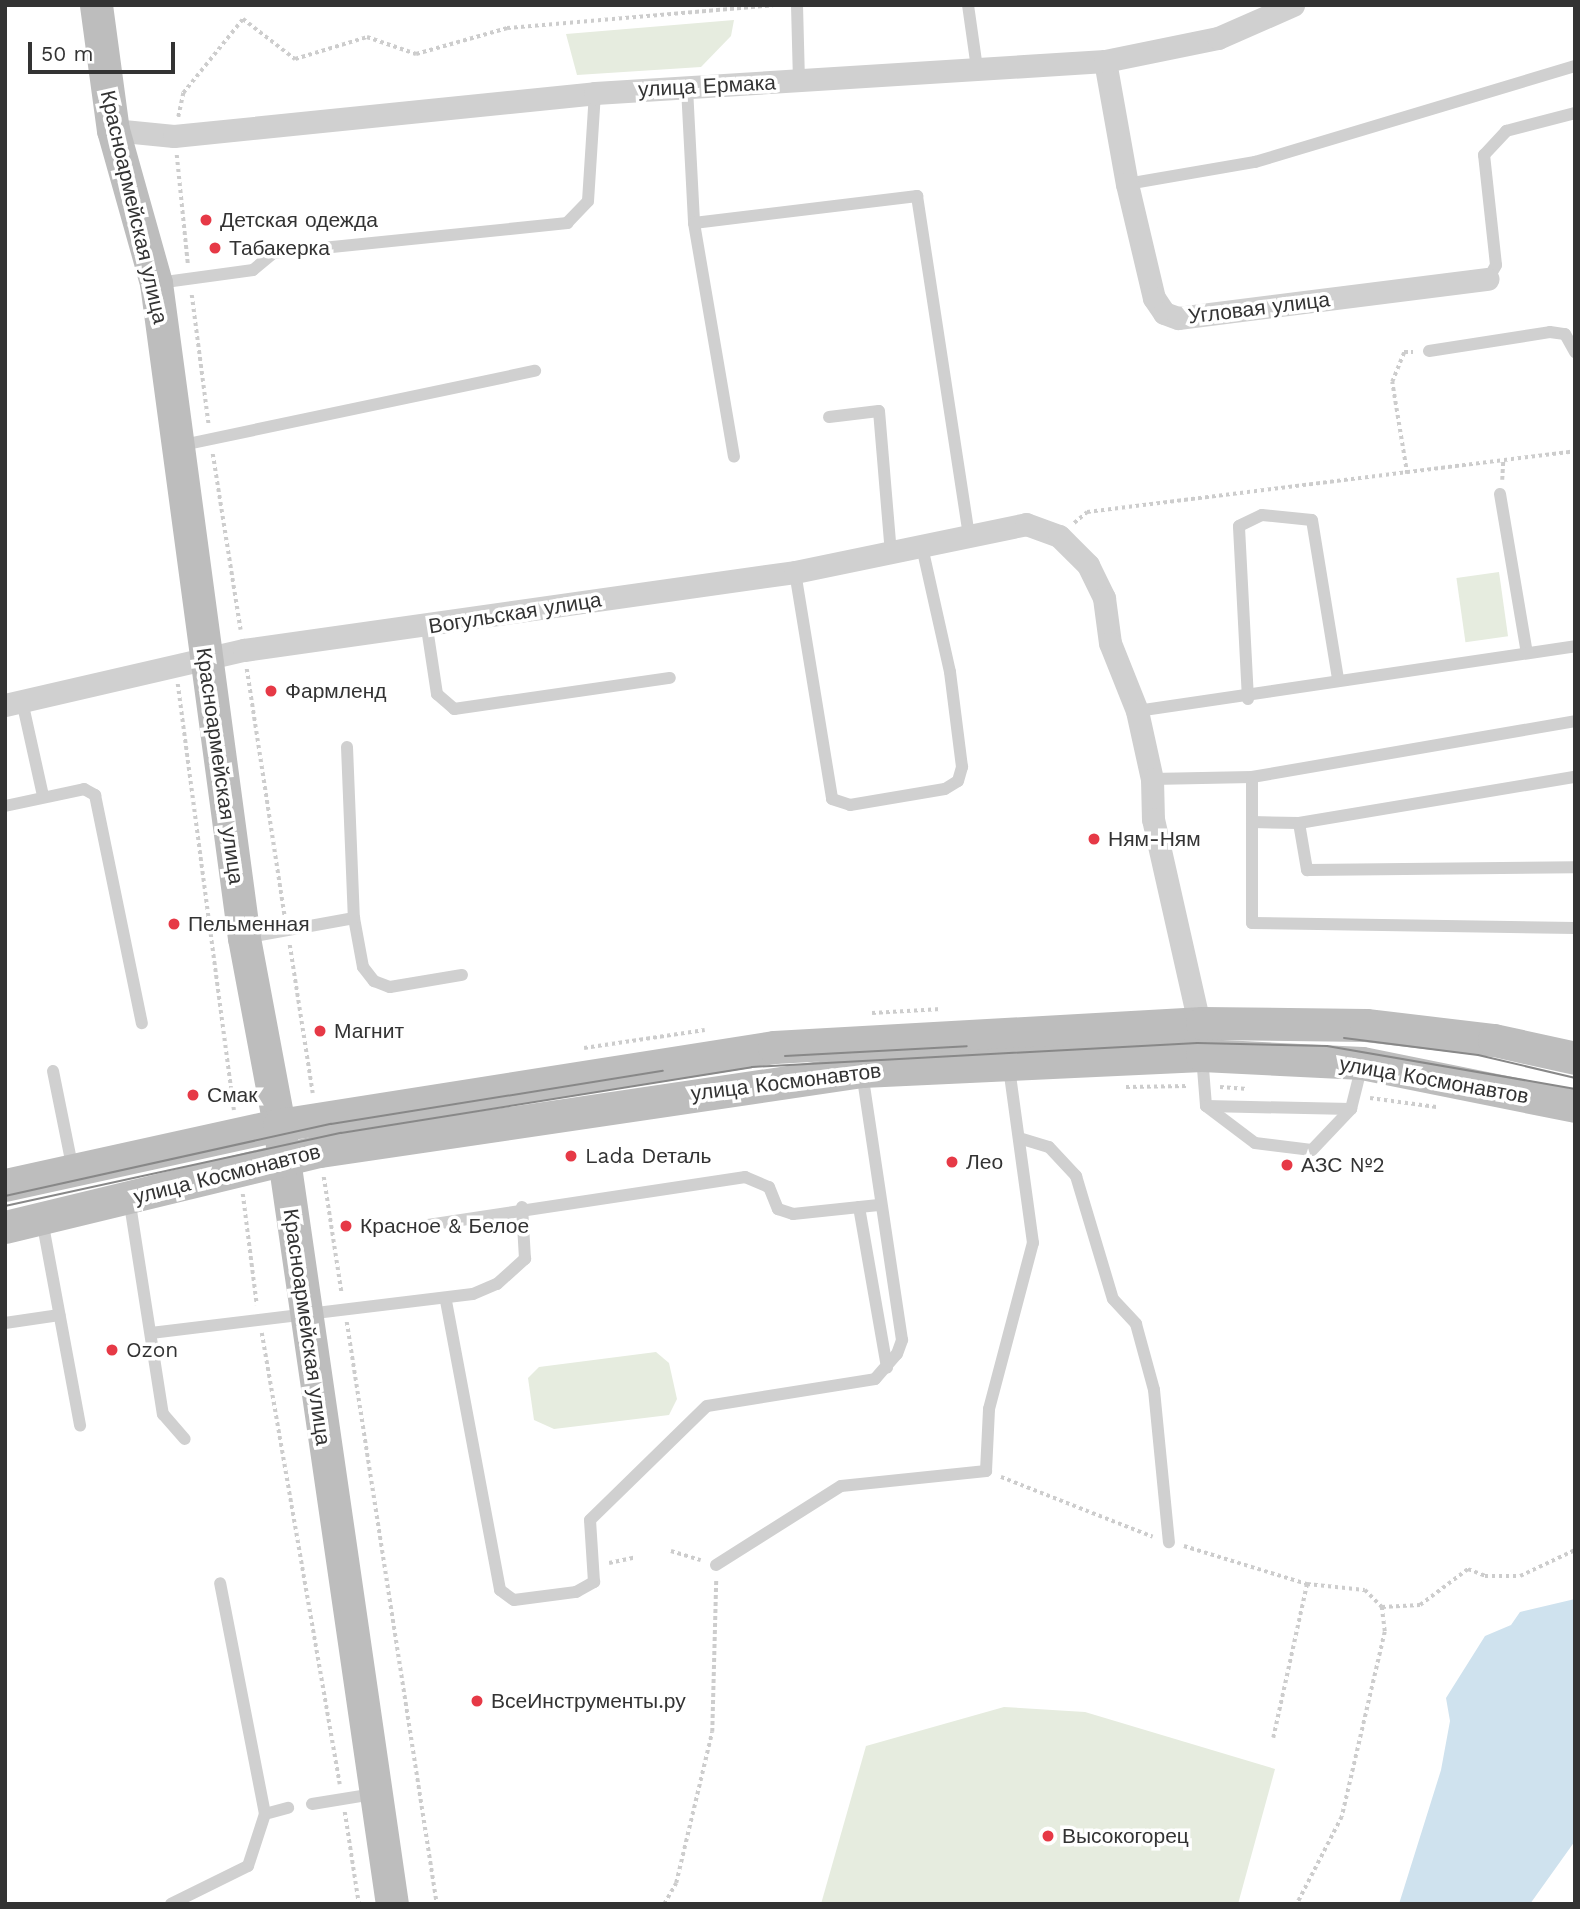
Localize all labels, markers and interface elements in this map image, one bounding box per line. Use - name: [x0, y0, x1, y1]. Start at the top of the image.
- scale bar: [32, 28, 178, 72]
- text: 50 m: [41, 41, 93, 66]
- street label: улица Ермака: [637, 70, 777, 102]
- street label: Красноармейская улица: [95, 88, 173, 326]
- place label: Детская одежда: [220, 207, 378, 233]
- marker: Детская одежда: [198, 212, 214, 228]
- place label: Табакерка: [229, 235, 330, 261]
- marker: Табакерка: [207, 240, 223, 256]
- street label: Угловая улица: [1187, 287, 1331, 329]
- street label: Вогульская улица: [427, 587, 603, 639]
- street label: Красноармейская улица: [191, 646, 249, 886]
- place label: Фармленд: [285, 678, 387, 704]
- marker: Фармленд: [263, 683, 279, 699]
- place label: Ням-Ням: [1108, 826, 1201, 852]
- marker: Ням-Ням: [1086, 831, 1102, 847]
- place label: Пельменная: [188, 911, 310, 937]
- marker: Пельменная: [166, 916, 182, 932]
- place label: Магнит: [334, 1018, 404, 1044]
- marker: Магнит: [312, 1023, 328, 1039]
- street label: улица Космонавтов: [1337, 1051, 1531, 1109]
- street label: улица Космонавтов: [689, 1058, 883, 1106]
- place label: Смак: [207, 1082, 257, 1108]
- marker: Смак: [185, 1087, 201, 1103]
- street label: улица Космонавтов: [131, 1139, 323, 1209]
- place label: Lada Dеталь: [585, 1143, 712, 1169]
- marker: Lada Dеталь: [563, 1148, 579, 1164]
- place label: Лео: [966, 1149, 1003, 1175]
- place label: АЗС №2: [1301, 1152, 1385, 1178]
- marker: Лео: [944, 1154, 960, 1170]
- marker: АЗС №2: [1279, 1157, 1295, 1173]
- street label: Красноармейская улица: [278, 1207, 336, 1447]
- place label: Красное & Белое: [360, 1213, 529, 1239]
- marker: Красное & Белое: [338, 1218, 354, 1234]
- place label: Ozon: [126, 1337, 178, 1363]
- marker: Ozon: [104, 1342, 120, 1358]
- place label: ВсеИнструменты.ру: [491, 1688, 686, 1714]
- marker: ВсеИнструменты.ру: [469, 1693, 485, 1709]
- place label: Высокогорец: [1062, 1823, 1189, 1849]
- marker: Высокогорец: [1040, 1828, 1056, 1844]

